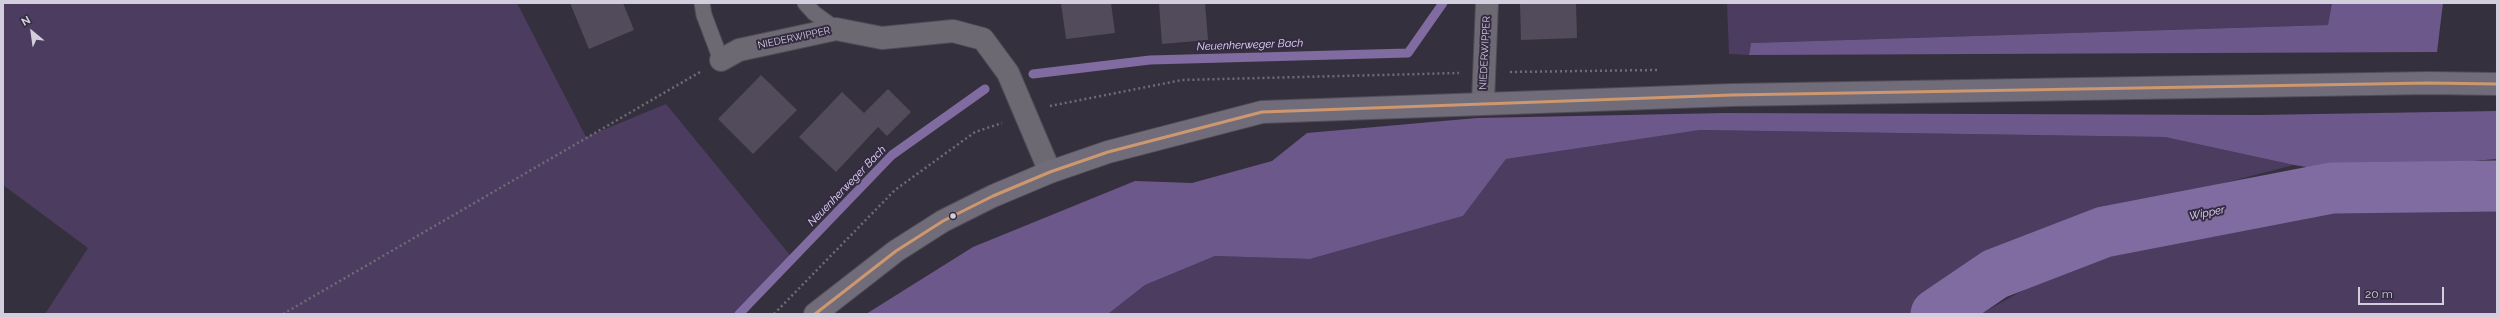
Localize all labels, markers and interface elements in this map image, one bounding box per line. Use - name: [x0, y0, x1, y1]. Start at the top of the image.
- north arrow: [12, 12, 52, 52]
- text: N: [19, 13, 33, 29]
- street label: NIEDERWIPPER: [1477, 16, 1493, 90]
- street label: NIEDERWIPPER: [757, 24, 831, 52]
- water label: Neuenherweger Bach: [1197, 37, 1303, 53]
- water label: Neuenherweger Bach: [805, 143, 889, 229]
- water label: Wipper: [2188, 203, 2226, 223]
- unlabelled marker: [948, 211, 958, 221]
- scale bar: [2360, 279, 2446, 305]
- text: 20 m: [2365, 287, 2393, 301]

